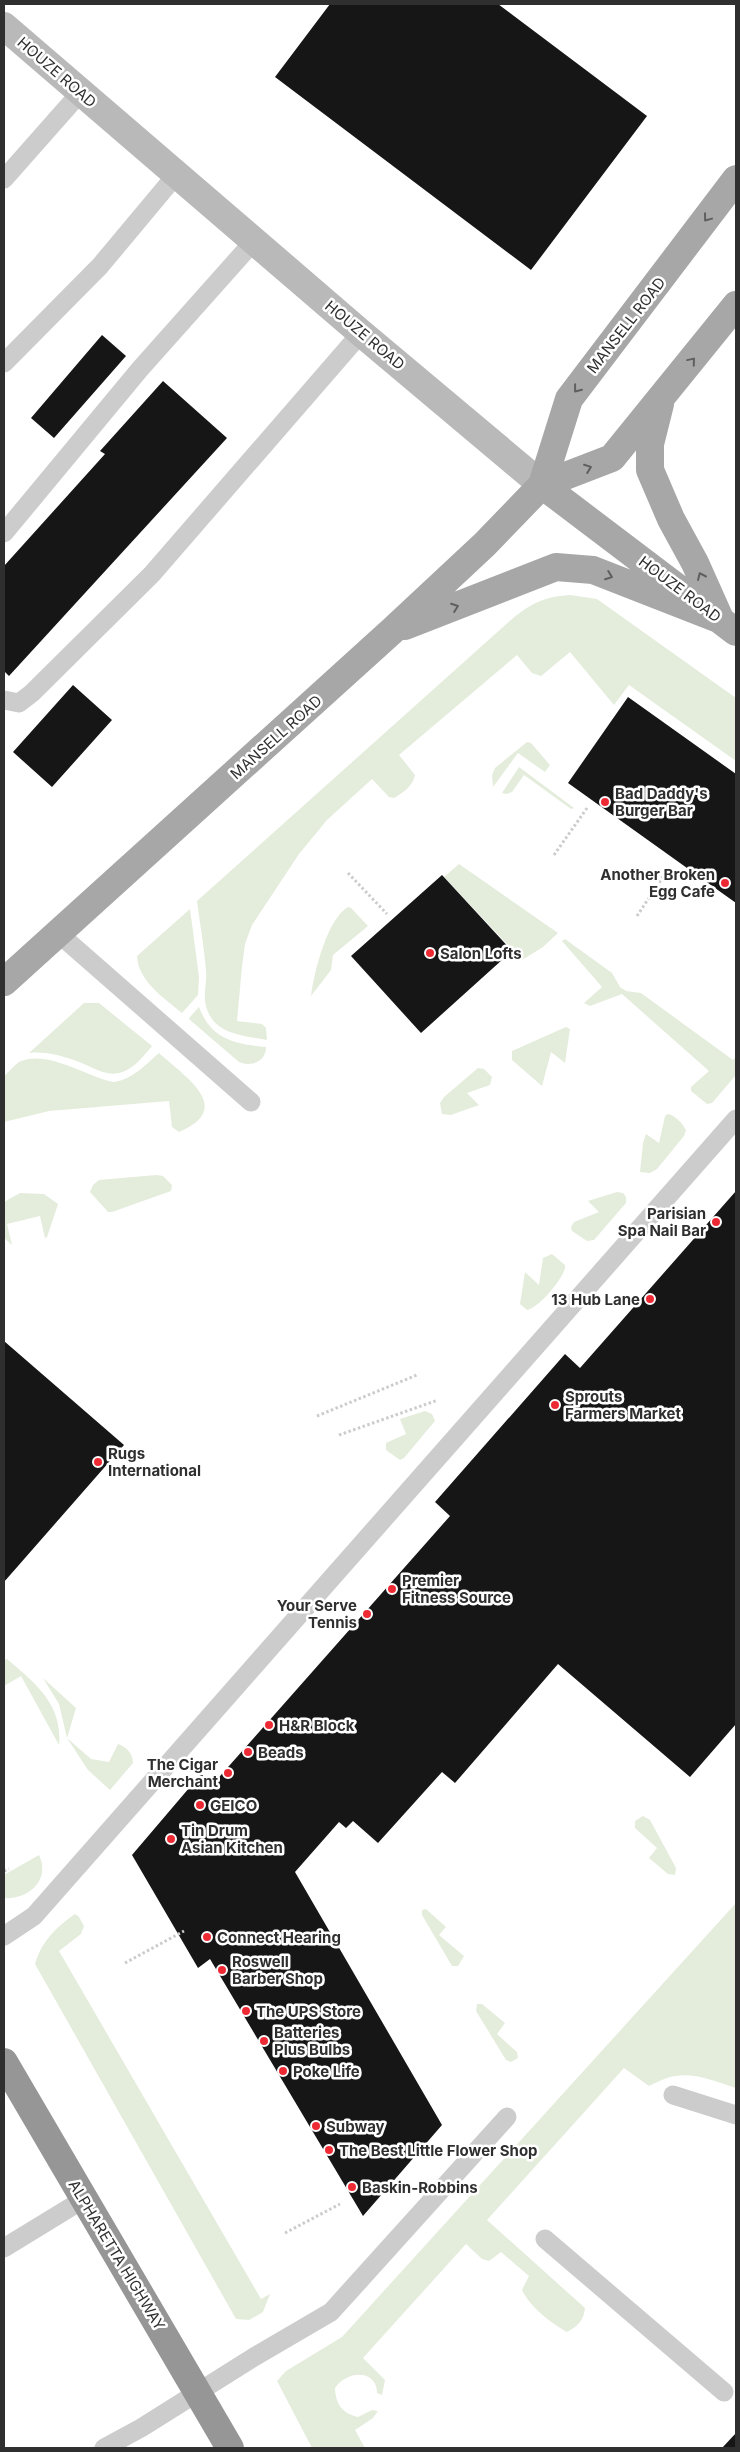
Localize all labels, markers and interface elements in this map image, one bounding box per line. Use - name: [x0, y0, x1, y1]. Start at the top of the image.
- street label: HOUZE ROAD: [14, 33, 100, 111]
- one-way arrow: [704, 212, 713, 222]
- street label: MANSELL ROAD: [583, 273, 669, 377]
- street label: HOUZE ROAD: [321, 296, 409, 374]
- one-way arrow: [687, 358, 695, 367]
- one-way arrow: [574, 383, 582, 392]
- one-way arrow: [583, 464, 592, 474]
- street label: HOUZE ROAD: [635, 552, 725, 626]
- one-way arrow: [604, 570, 612, 580]
- one-way arrow: [696, 572, 707, 581]
- one-way arrow: [450, 603, 459, 613]
- street label: MANSELL ROAD: [226, 691, 326, 783]
- place label: Bad Daddy's Burger Bar: [615, 784, 708, 820]
- marker: Bad Daddy's Burger Bar: [599, 796, 611, 808]
- place label: Another Broken Egg Cafe: [600, 865, 715, 901]
- marker: Another Broken Egg Cafe: [719, 877, 731, 889]
- place label: Salon Lofts: [440, 944, 522, 963]
- marker: Salon Lofts: [424, 947, 436, 959]
- place label: Parisian Spa Nail Bar: [618, 1204, 706, 1240]
- marker: Parisian Spa Nail Bar: [710, 1216, 722, 1228]
- place label: 13 Hub Lane: [551, 1290, 640, 1309]
- marker: 13 Hub Lane: [644, 1293, 656, 1305]
- place label: Sprouts Farmers Market: [565, 1387, 681, 1423]
- marker: Sprouts Farmers Market: [549, 1399, 561, 1411]
- place label: Rugs International: [108, 1444, 201, 1480]
- marker: Rugs International: [92, 1456, 104, 1468]
- place label: Premier Fitness Source: [402, 1571, 511, 1607]
- marker: Premier Fitness Source: [386, 1583, 398, 1595]
- place label: Your Serve Tennis: [277, 1596, 357, 1632]
- marker: Your Serve Tennis: [361, 1608, 373, 1620]
- place label: H&R Block: [279, 1716, 355, 1735]
- marker: H&R Block: [263, 1719, 275, 1731]
- place label: Beads: [258, 1743, 304, 1762]
- marker: Beads: [242, 1746, 254, 1758]
- place label: The Cigar Merchant: [147, 1755, 219, 1791]
- marker: The Cigar Merchant: [222, 1767, 234, 1779]
- place label: GEICO: [210, 1796, 257, 1815]
- marker: GEICO: [194, 1799, 206, 1811]
- place label: Tin Drum Asian Kitchen: [181, 1821, 283, 1857]
- marker: Tin Drum Asian Kitchen: [165, 1833, 177, 1845]
- place label: Connect Hearing: [217, 1928, 341, 1947]
- marker: Connect Hearing: [201, 1931, 213, 1943]
- place label: Roswell Barber Shop: [232, 1952, 323, 1988]
- marker: Roswell Barber Shop: [216, 1964, 228, 1976]
- place label: The UPS Store: [256, 2002, 361, 2021]
- marker: The UPS Store: [240, 2005, 252, 2017]
- place label: Batteries Plus Bulbs: [274, 2023, 350, 2059]
- marker: Batteries Plus Bulbs: [258, 2035, 270, 2047]
- place label: Poke Life: [293, 2062, 360, 2081]
- marker: Poke Life: [277, 2065, 289, 2077]
- place label: Subway: [326, 2117, 385, 2136]
- marker: Subway: [310, 2120, 322, 2132]
- place label: The Best Little Flower Shop: [339, 2141, 538, 2160]
- marker: The Best Little Flower Shop: [323, 2144, 335, 2156]
- street label: ALPHARETTA HIGHWAY: [65, 2176, 169, 2334]
- place label: Baskin-Robbins: [362, 2178, 478, 2197]
- marker: Baskin-Robbins: [346, 2181, 358, 2193]

